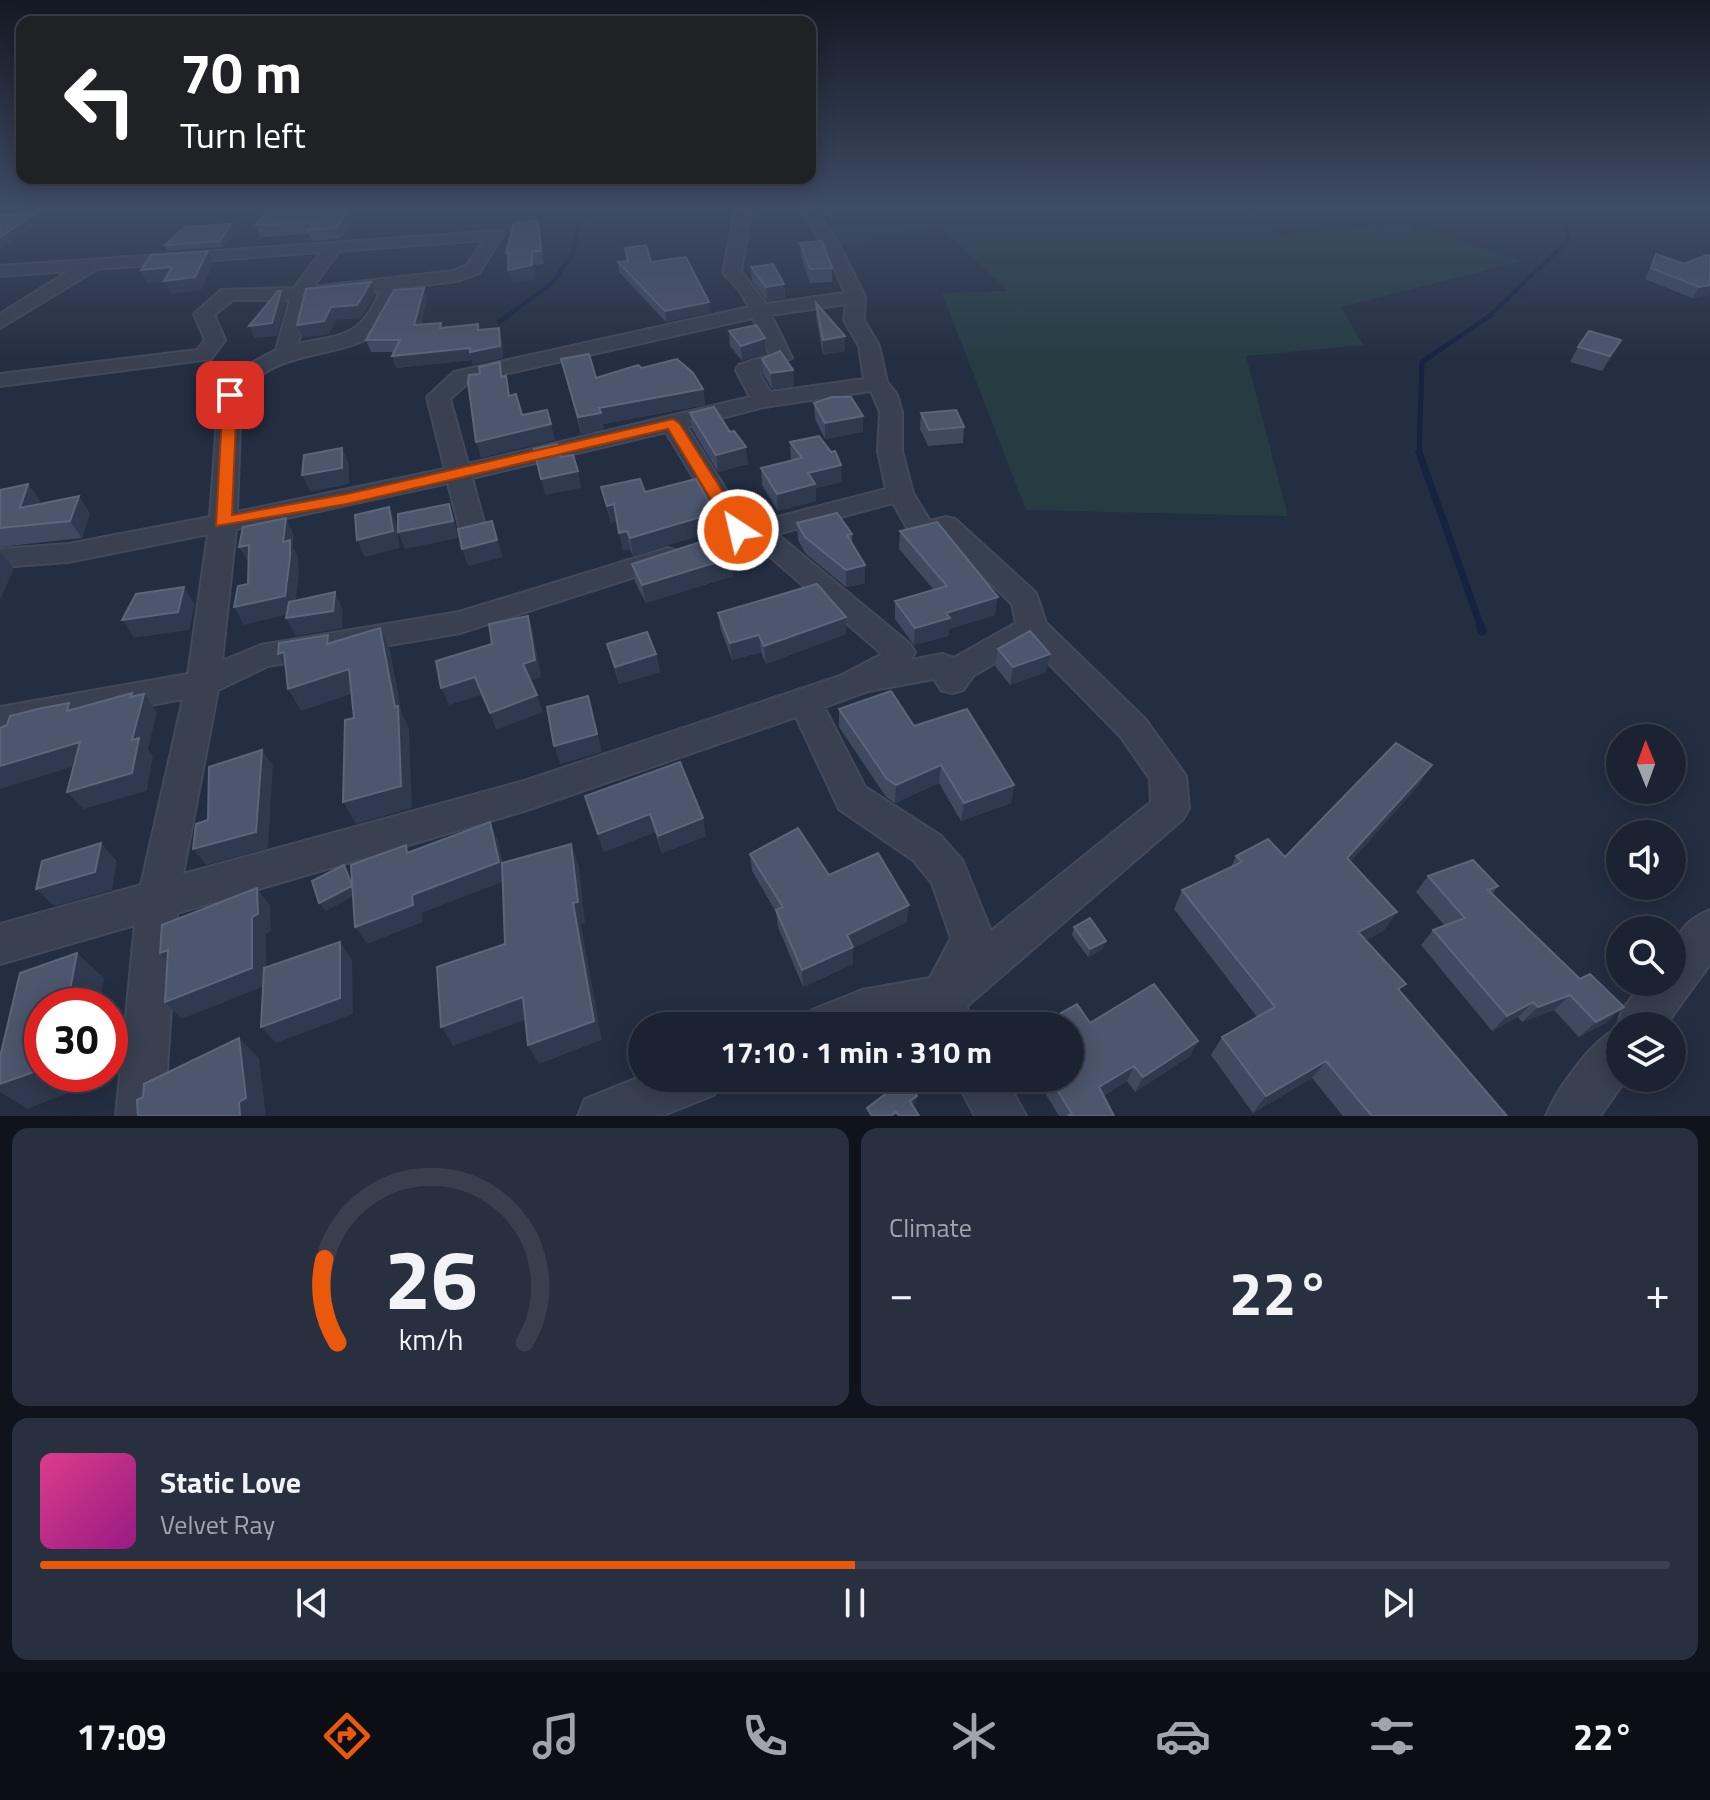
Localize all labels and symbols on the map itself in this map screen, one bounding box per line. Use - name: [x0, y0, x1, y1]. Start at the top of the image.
- pin: [196, 361, 264, 429]
- position arrow: [696, 488, 780, 572]
- north arrow: [1606, 724, 1686, 804]
- speed limit sign: 30: [24, 988, 128, 1092]

